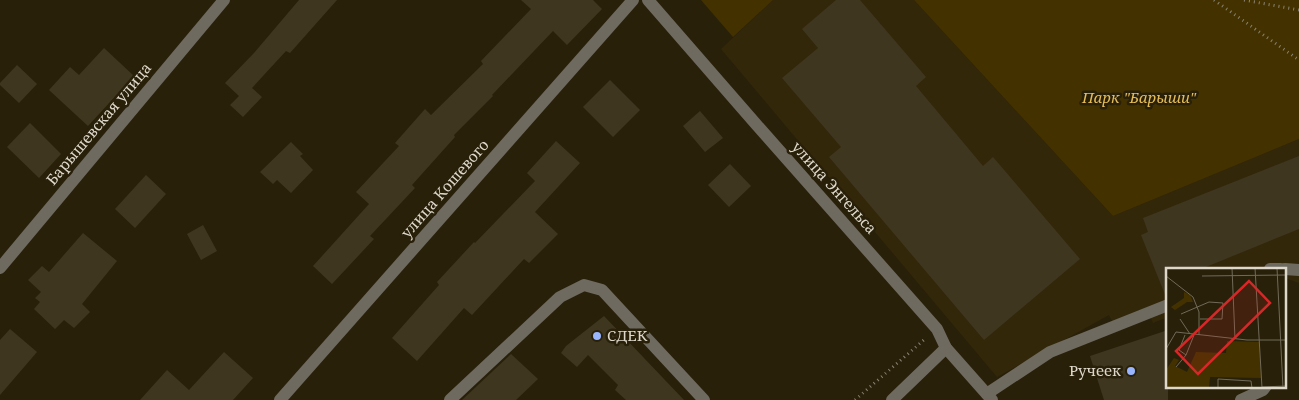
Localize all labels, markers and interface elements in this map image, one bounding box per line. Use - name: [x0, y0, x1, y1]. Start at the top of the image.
- street label: Барышевская улица: [41, 58, 155, 189]
- park label: Парк "Барыши": [1081, 87, 1197, 107]
- street label: улица Кошевого: [396, 135, 493, 242]
- street label: улица Энгельса: [788, 137, 882, 238]
- inset map: [1166, 268, 1286, 388]
- place label: СДЕК: [607, 325, 648, 345]
- marker: СДЕК: [591, 330, 603, 342]
- place label: Ручеек: [1069, 360, 1121, 380]
- marker: Ручеек: [1125, 365, 1137, 377]

